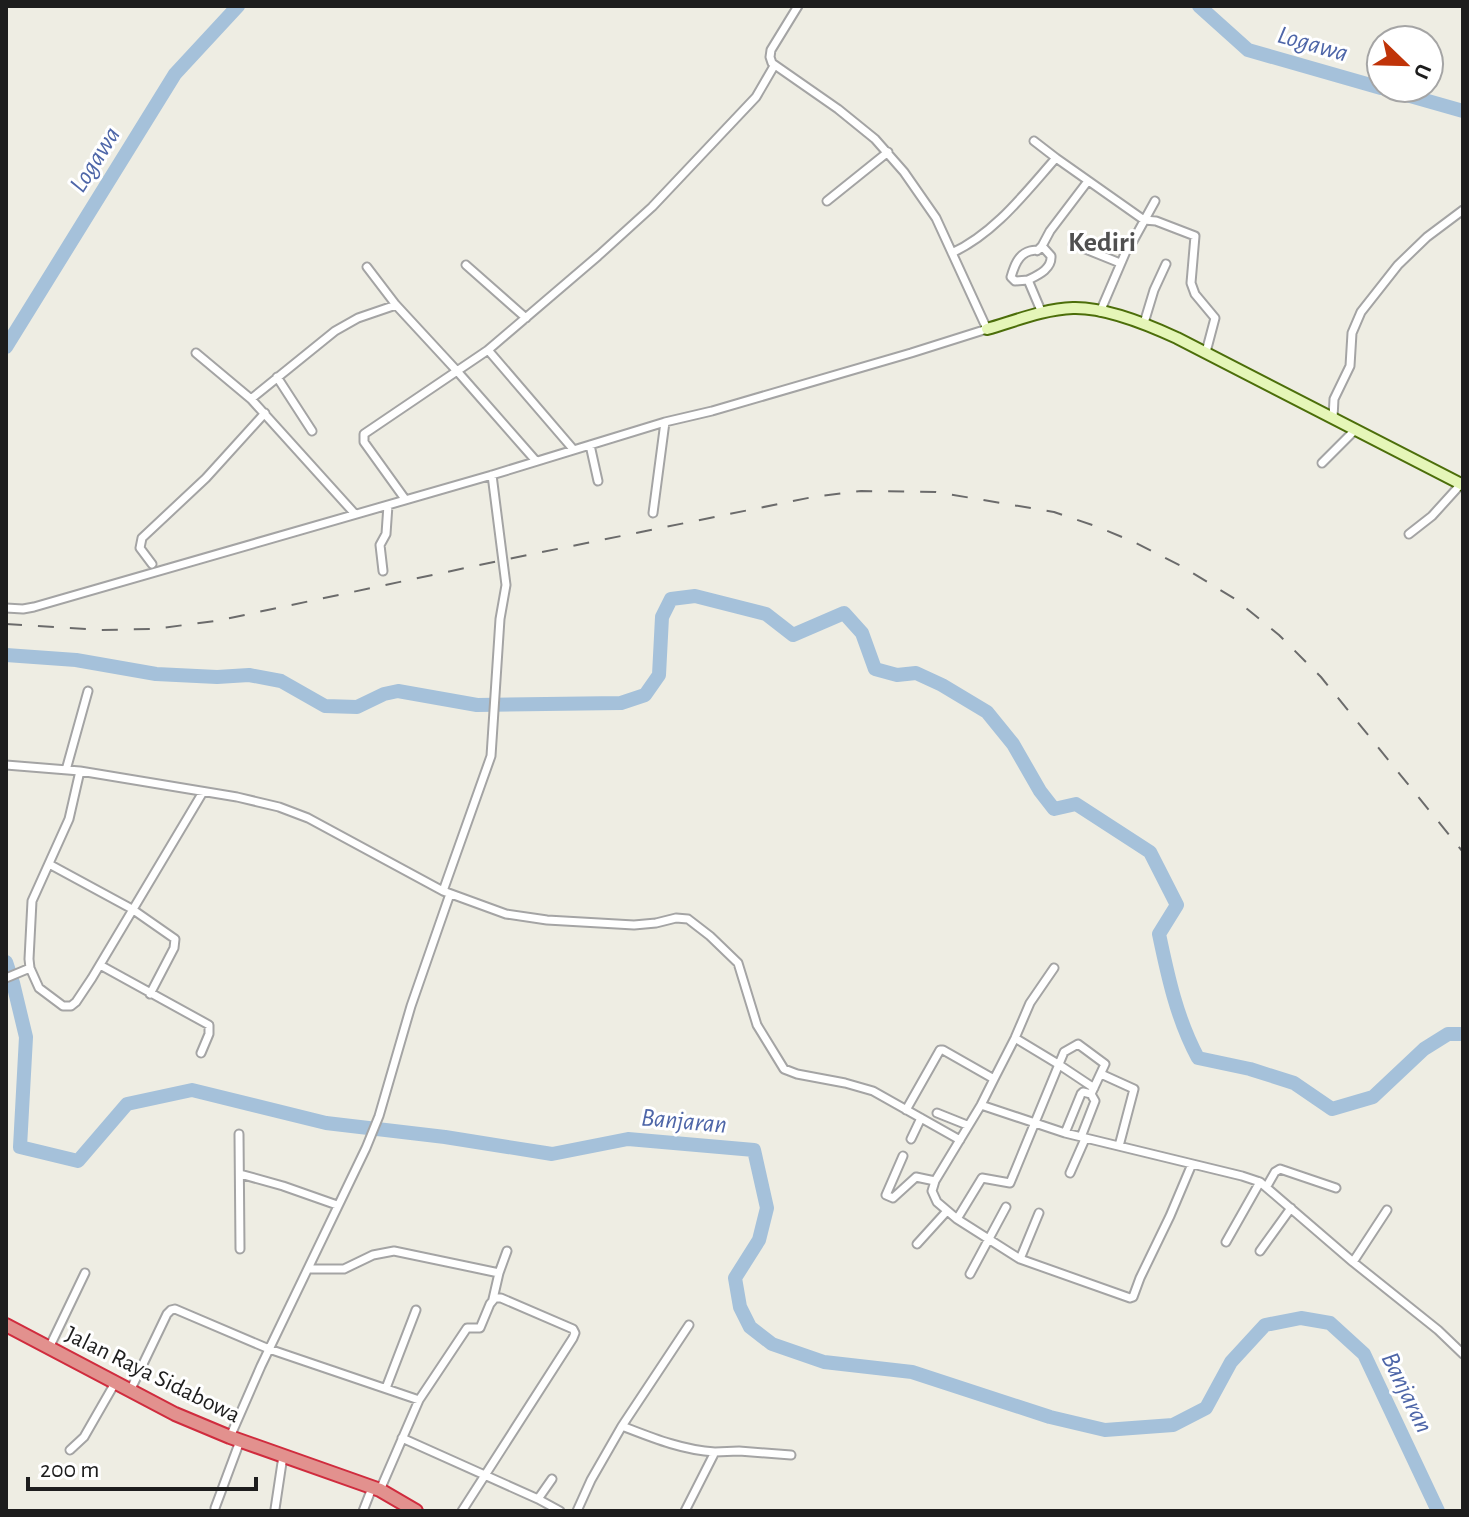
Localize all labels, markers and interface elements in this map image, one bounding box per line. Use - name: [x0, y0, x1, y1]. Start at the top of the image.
- water label: Logawa: [1275, 22, 1351, 66]
- north arrow: [1365, 24, 1445, 104]
- text: U: [1410, 61, 1435, 82]
- water label: Logawa: [65, 122, 125, 197]
- district label: Kediri: [1068, 229, 1136, 257]
- water label: Banjaran: [640, 1104, 728, 1138]
- street label: Jalan Raya Sidabowa: [61, 1322, 244, 1428]
- water label: Banjaran: [1377, 1348, 1438, 1437]
- scale bar: [28, 1441, 256, 1491]
- text: 200 m: [40, 1458, 99, 1482]

